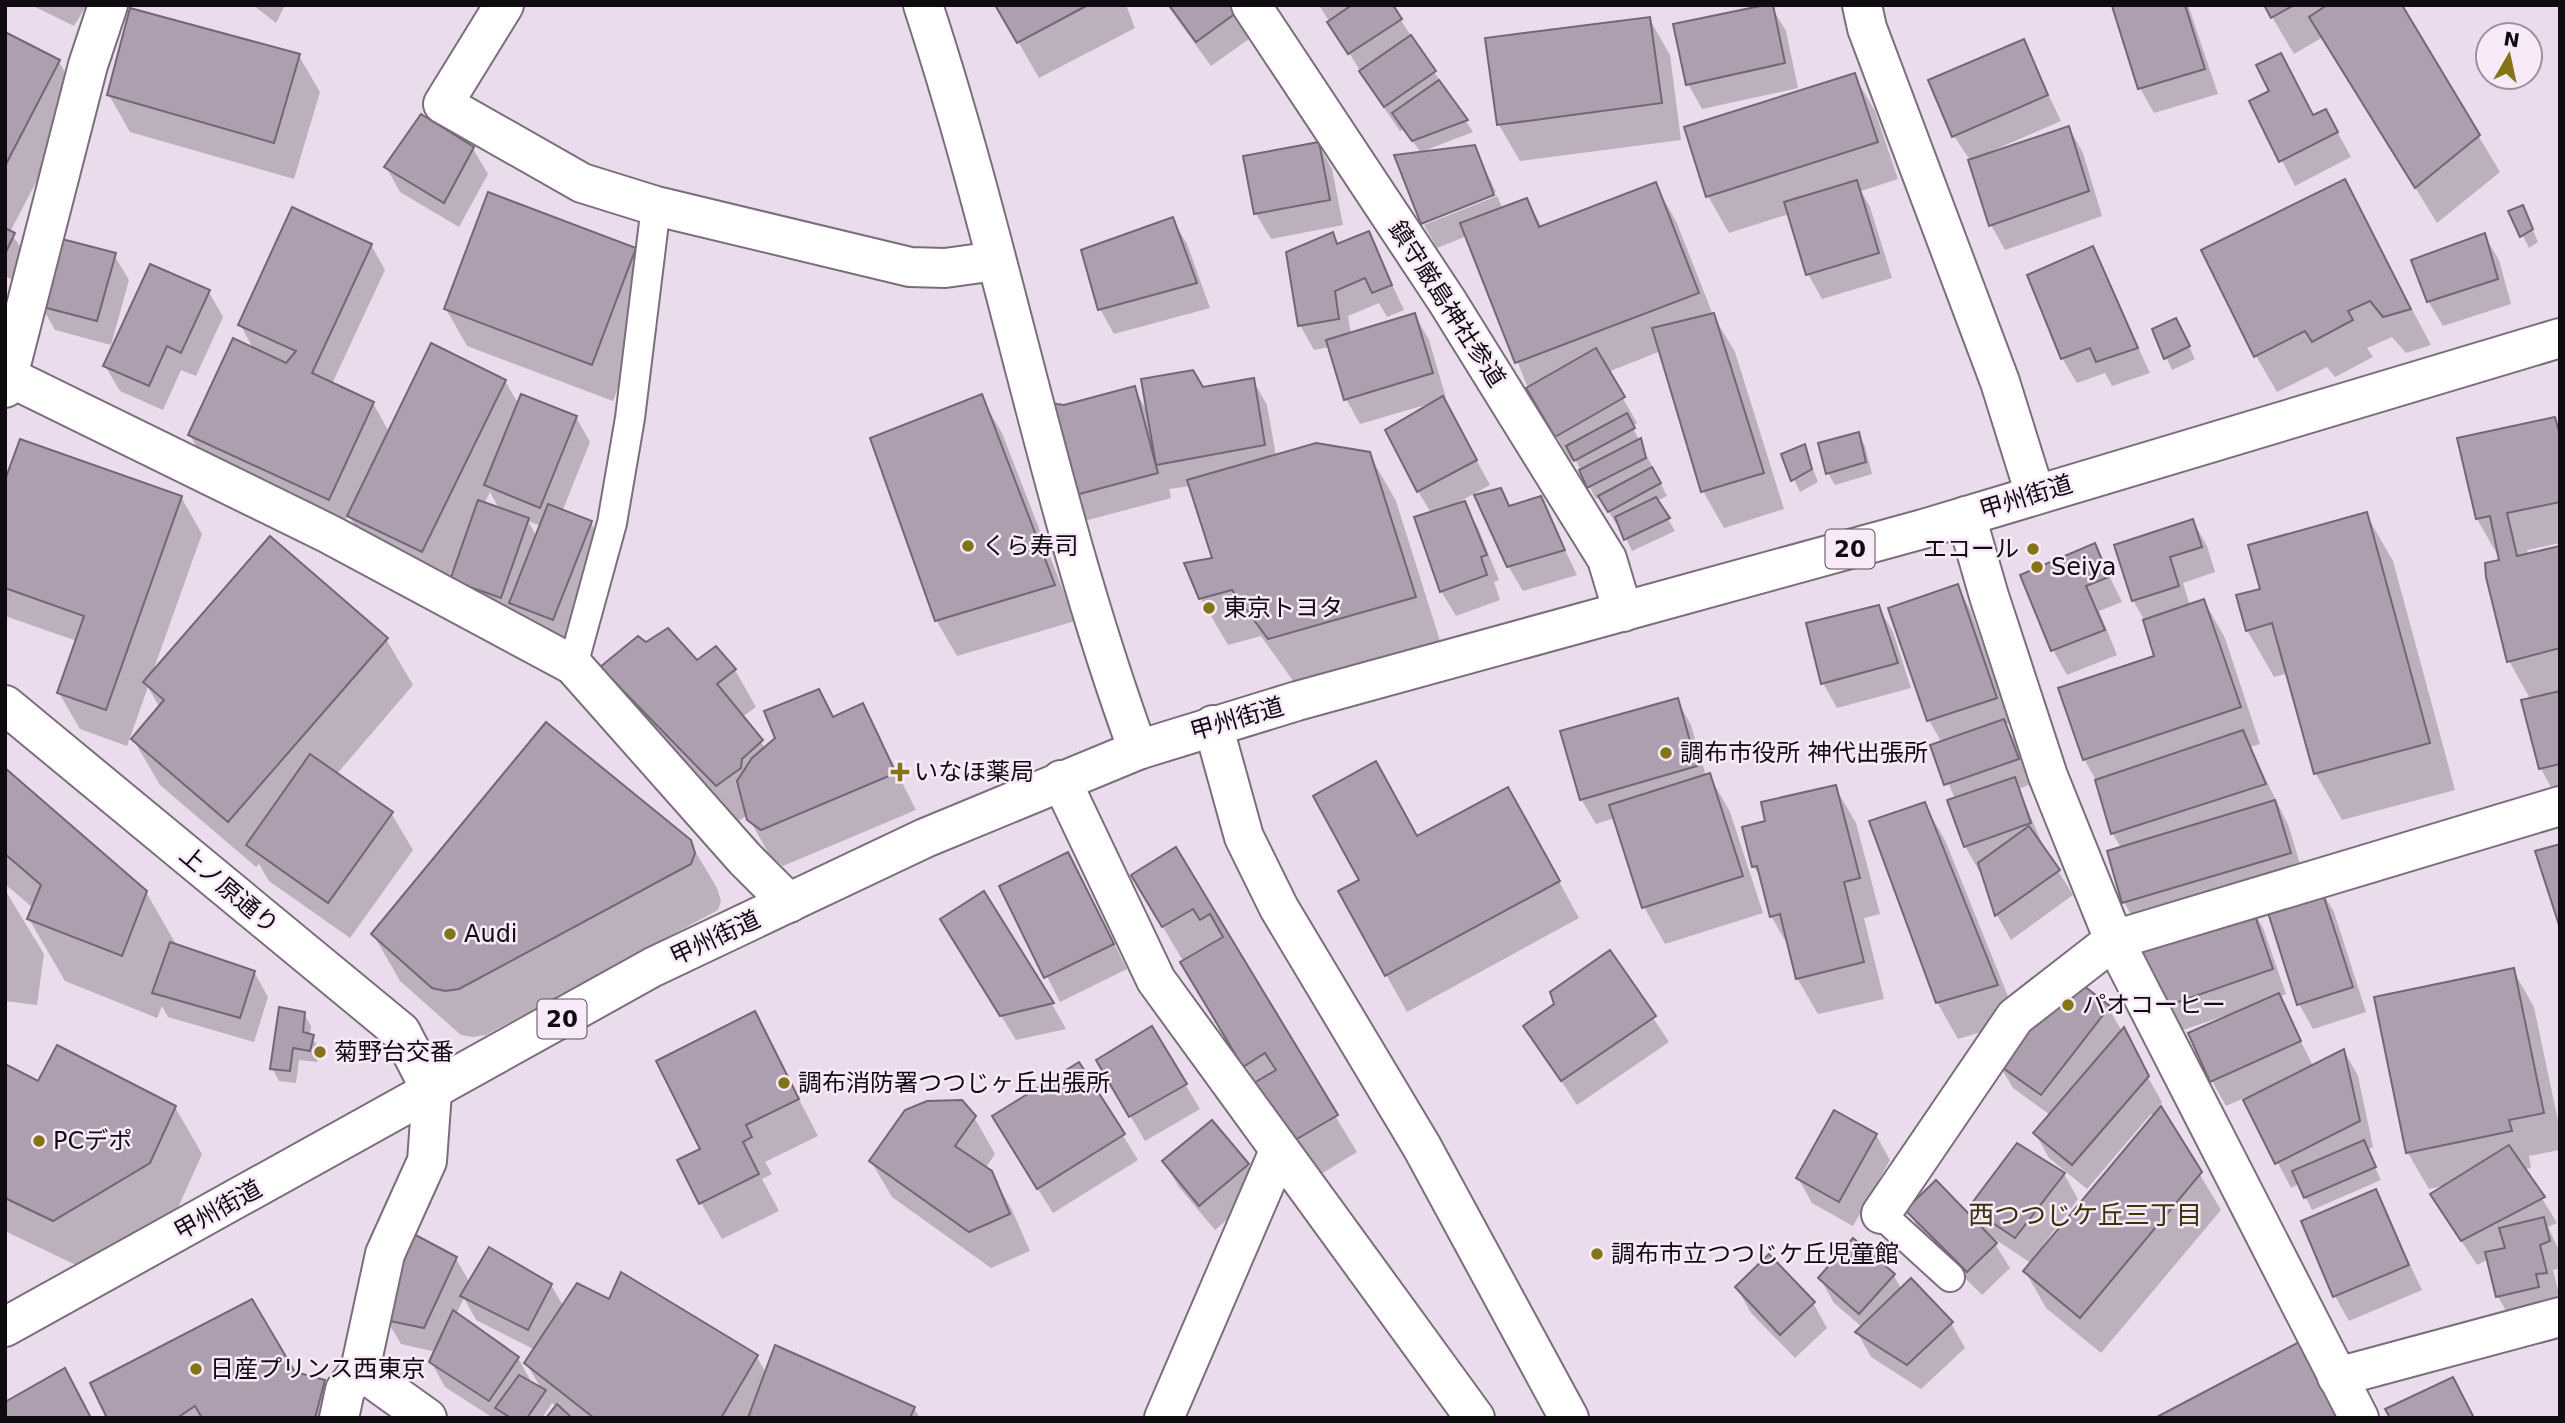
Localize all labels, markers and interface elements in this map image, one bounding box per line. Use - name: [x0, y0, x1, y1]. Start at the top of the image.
- north arrow: [2474, 21, 2544, 91]
- text: N: [2502, 27, 2521, 51]
- street label: 鎮守厳島神社参道: [1383, 216, 1511, 392]
- street label: 甲州街道: [1976, 470, 2076, 524]
- road number: 20: [1826, 530, 1874, 568]
- place label: くら寿司: [982, 532, 1078, 560]
- place label: エコール: [1923, 535, 2019, 563]
- marker: くら寿司: [960, 538, 976, 554]
- marker: エコール: [2025, 541, 2041, 557]
- place label: Seiya: [2051, 553, 2117, 581]
- marker: Seiya: [2029, 559, 2045, 575]
- place label: 東京トヨタ: [1223, 594, 1343, 622]
- marker: 東京トヨタ: [1201, 600, 1217, 616]
- street label: 甲州街道: [1187, 692, 1287, 746]
- place label: 調布市役所 神代出張所: [1680, 739, 1928, 767]
- marker: 調布市役所 神代出張所: [1658, 745, 1674, 761]
- place label: いなほ薬局: [914, 758, 1034, 786]
- marker: いなほ薬局: [892, 764, 908, 780]
- street label: 上ノ原通り: [174, 841, 284, 939]
- street label: 甲州街道: [666, 905, 764, 971]
- place label: Audi: [464, 920, 518, 948]
- marker: Audi: [442, 926, 458, 942]
- place label: パオコーヒー: [2082, 991, 2226, 1019]
- marker: パオコーヒー: [2060, 997, 2076, 1013]
- road number: 20: [538, 1000, 586, 1038]
- place label: 菊野台交番: [334, 1038, 454, 1066]
- marker: 菊野台交番: [312, 1044, 328, 1060]
- place label: 調布消防署つつじヶ丘出張所: [798, 1069, 1110, 1097]
- marker: 調布消防署つつじヶ丘出張所: [776, 1075, 792, 1091]
- place label: PCデポ: [53, 1127, 132, 1155]
- marker: PCデポ: [31, 1133, 47, 1149]
- street label: 甲州街道: [169, 1174, 267, 1246]
- district label: 西つつじケ丘三丁目: [1968, 1200, 2202, 1230]
- place label: 調布市立つつじケ丘児童館: [1611, 1240, 1899, 1268]
- marker: 調布市立つつじケ丘児童館: [1589, 1246, 1605, 1262]
- place label: 日産プリンス西東京: [210, 1355, 426, 1383]
- marker: 日産プリンス西東京: [188, 1361, 204, 1377]

